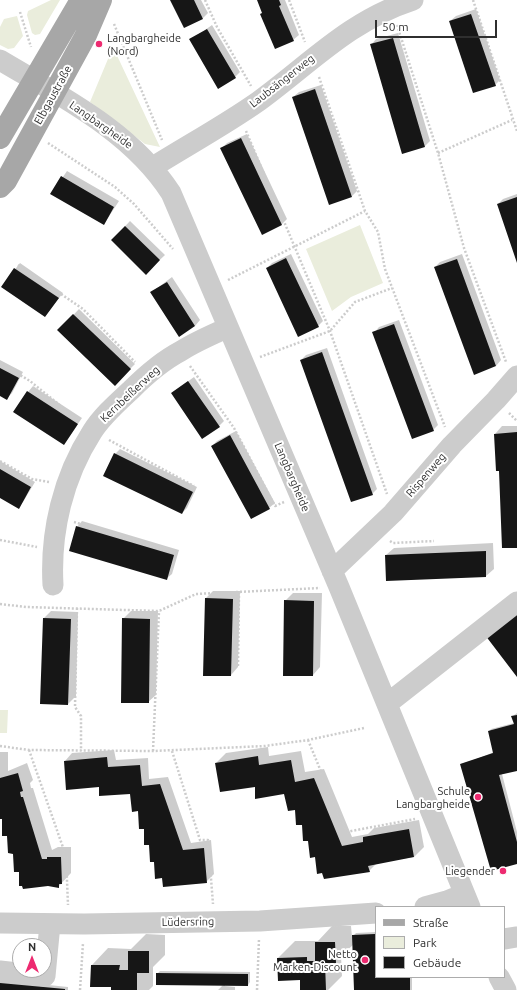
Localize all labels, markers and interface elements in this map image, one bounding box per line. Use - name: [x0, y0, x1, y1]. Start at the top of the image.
- scale bar: [377, 12, 499, 38]
- text: 50 m: [382, 20, 409, 33]
- place label: Langbargheide (Nord): [107, 31, 181, 57]
- marker: Langbargheide (Nord): [94, 39, 104, 49]
- street label: Laubsängerweg: [247, 52, 317, 110]
- street label: Elbgaustraße: [31, 63, 75, 127]
- street label: Langbargheide: [67, 98, 135, 152]
- street label: Kernbeißerweg: [98, 363, 162, 425]
- street label: Langbargheide: [271, 440, 313, 514]
- street label: Rispenweg: [403, 450, 449, 500]
- place label: Schule Langbargheide: [396, 784, 470, 810]
- marker: Schule Langbargheide: [473, 792, 483, 802]
- place label: Liegender: [445, 864, 495, 878]
- marker: Liegender: [498, 866, 508, 876]
- legend: [375, 906, 505, 978]
- street label: Lüdersring: [161, 915, 215, 929]
- text: Straße: [413, 916, 449, 929]
- text: Park: [413, 936, 437, 949]
- north arrow: [12, 938, 52, 978]
- text: N: [28, 941, 36, 953]
- place label: Netto Marken-Discount: [273, 947, 357, 973]
- marker: Netto Marken-Discount: [360, 955, 370, 965]
- text: Gebäude: [413, 956, 461, 969]

